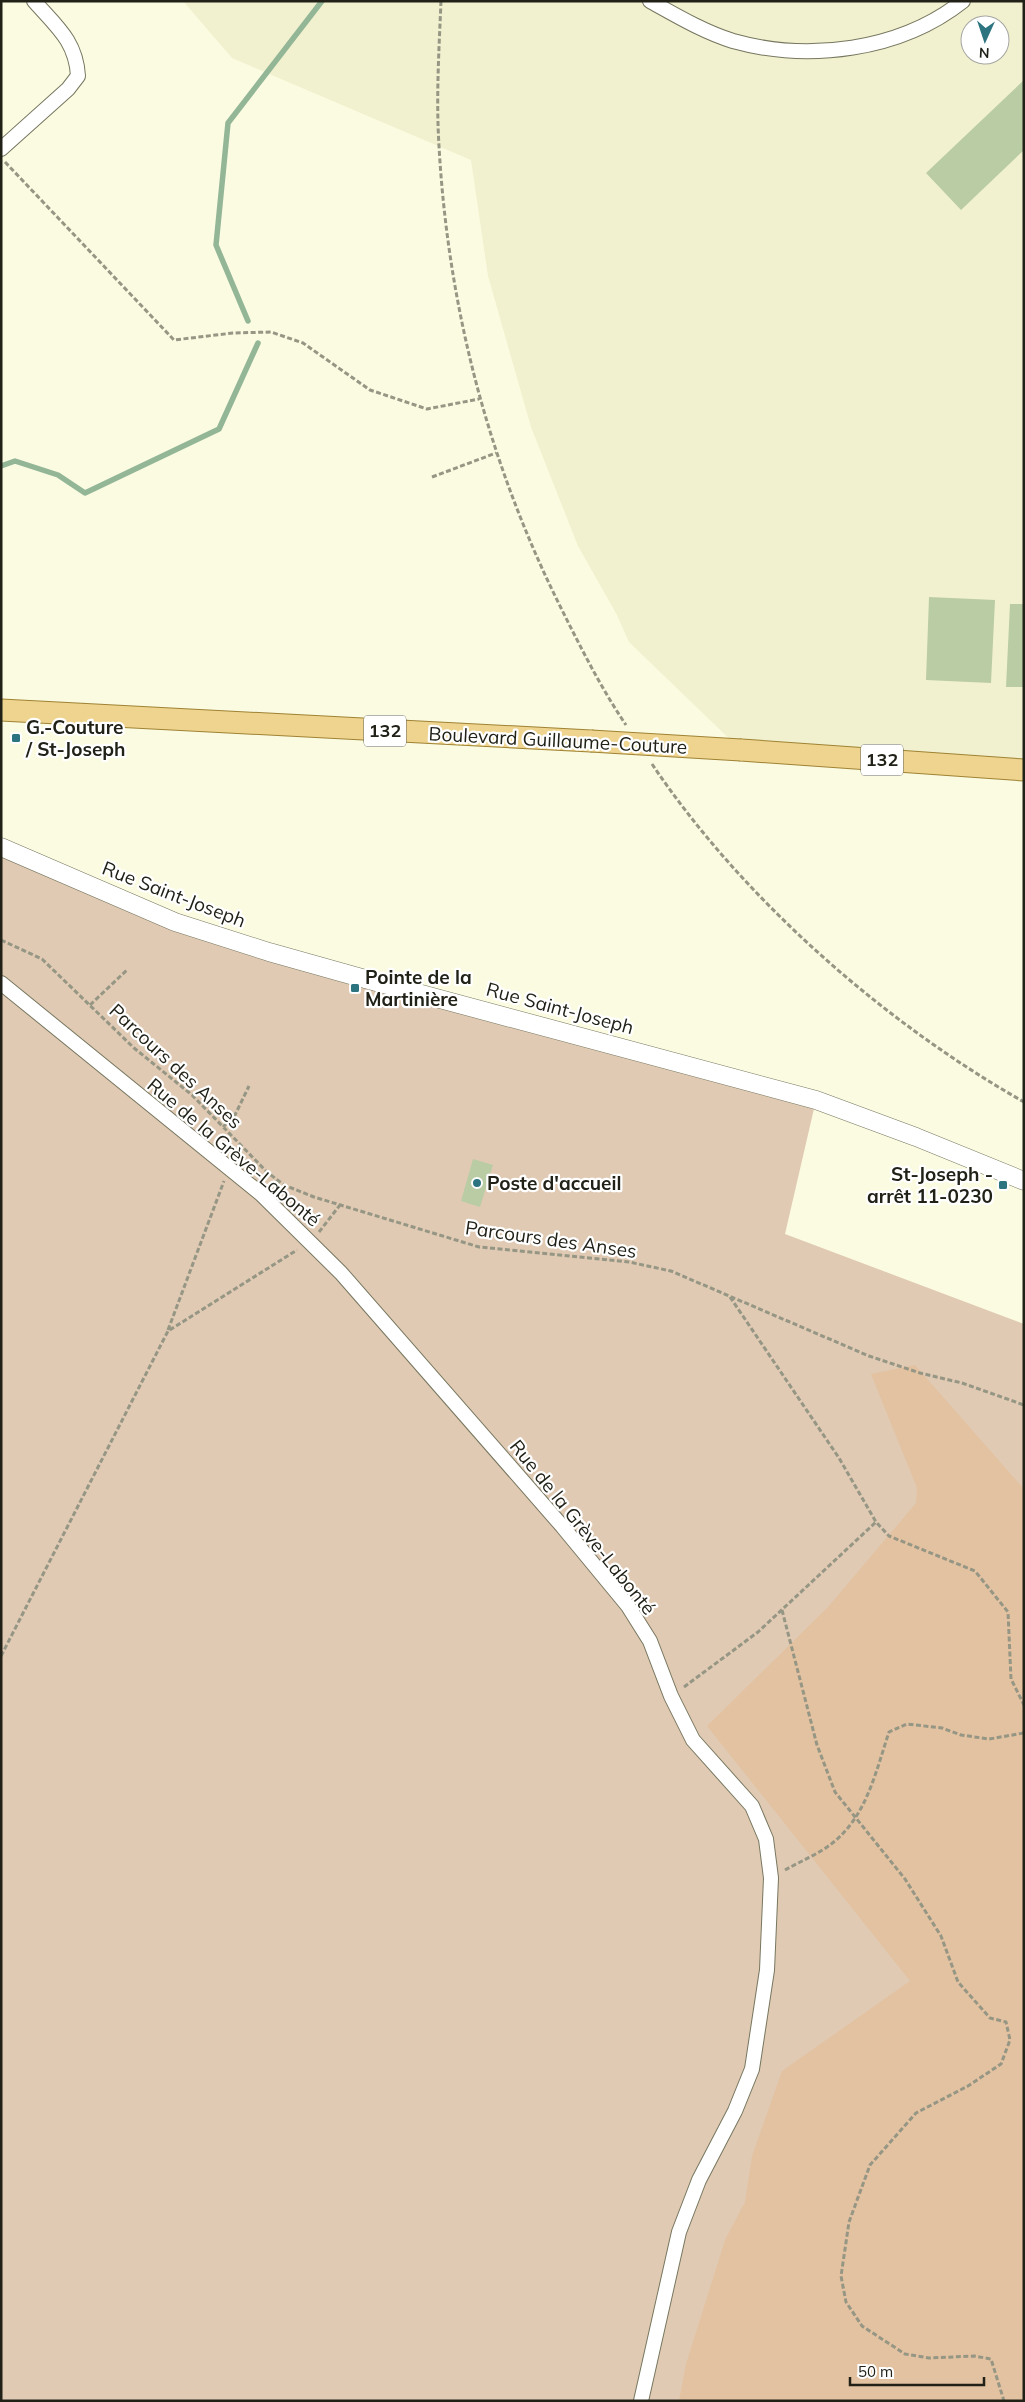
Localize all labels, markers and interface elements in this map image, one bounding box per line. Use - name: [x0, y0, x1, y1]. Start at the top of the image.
- north arrow: [960, 15, 1010, 65]
- text: N: [979, 44, 990, 62]
- place label: G.-Couture / St-Joseph: [25, 715, 126, 761]
- road number: 132: [364, 716, 406, 746]
- street label: Boulevard Guillaume-Couture: [428, 721, 688, 759]
- marker: G.-Couture / St-Joseph: [10, 732, 22, 744]
- road number: 132: [861, 744, 903, 776]
- street label: Rue Saint-Joseph: [99, 856, 249, 932]
- place label: Pointe de la Martinière: [365, 965, 472, 1011]
- street label: Rue Saint-Joseph: [484, 977, 636, 1039]
- marker: Pointe de la Martinière: [349, 982, 361, 994]
- street label: Parcours des Anses: [105, 998, 247, 1134]
- street label: Rue de la Grève-Labonté: [143, 1073, 325, 1231]
- place label: St-Joseph - arrêt 11-0230: [867, 1162, 993, 1208]
- place label: Poste d'accueil: [487, 1171, 621, 1195]
- marker: Poste d'accueil: [471, 1177, 483, 1189]
- marker: St-Joseph - arrêt 11-0230: [997, 1179, 1009, 1191]
- street label: Parcours des Anses: [464, 1215, 638, 1263]
- street label: Rue de la Grève-Labonté: [505, 1435, 661, 1619]
- scale bar: [850, 2354, 984, 2386]
- text: 50 m: [858, 2362, 893, 2381]

